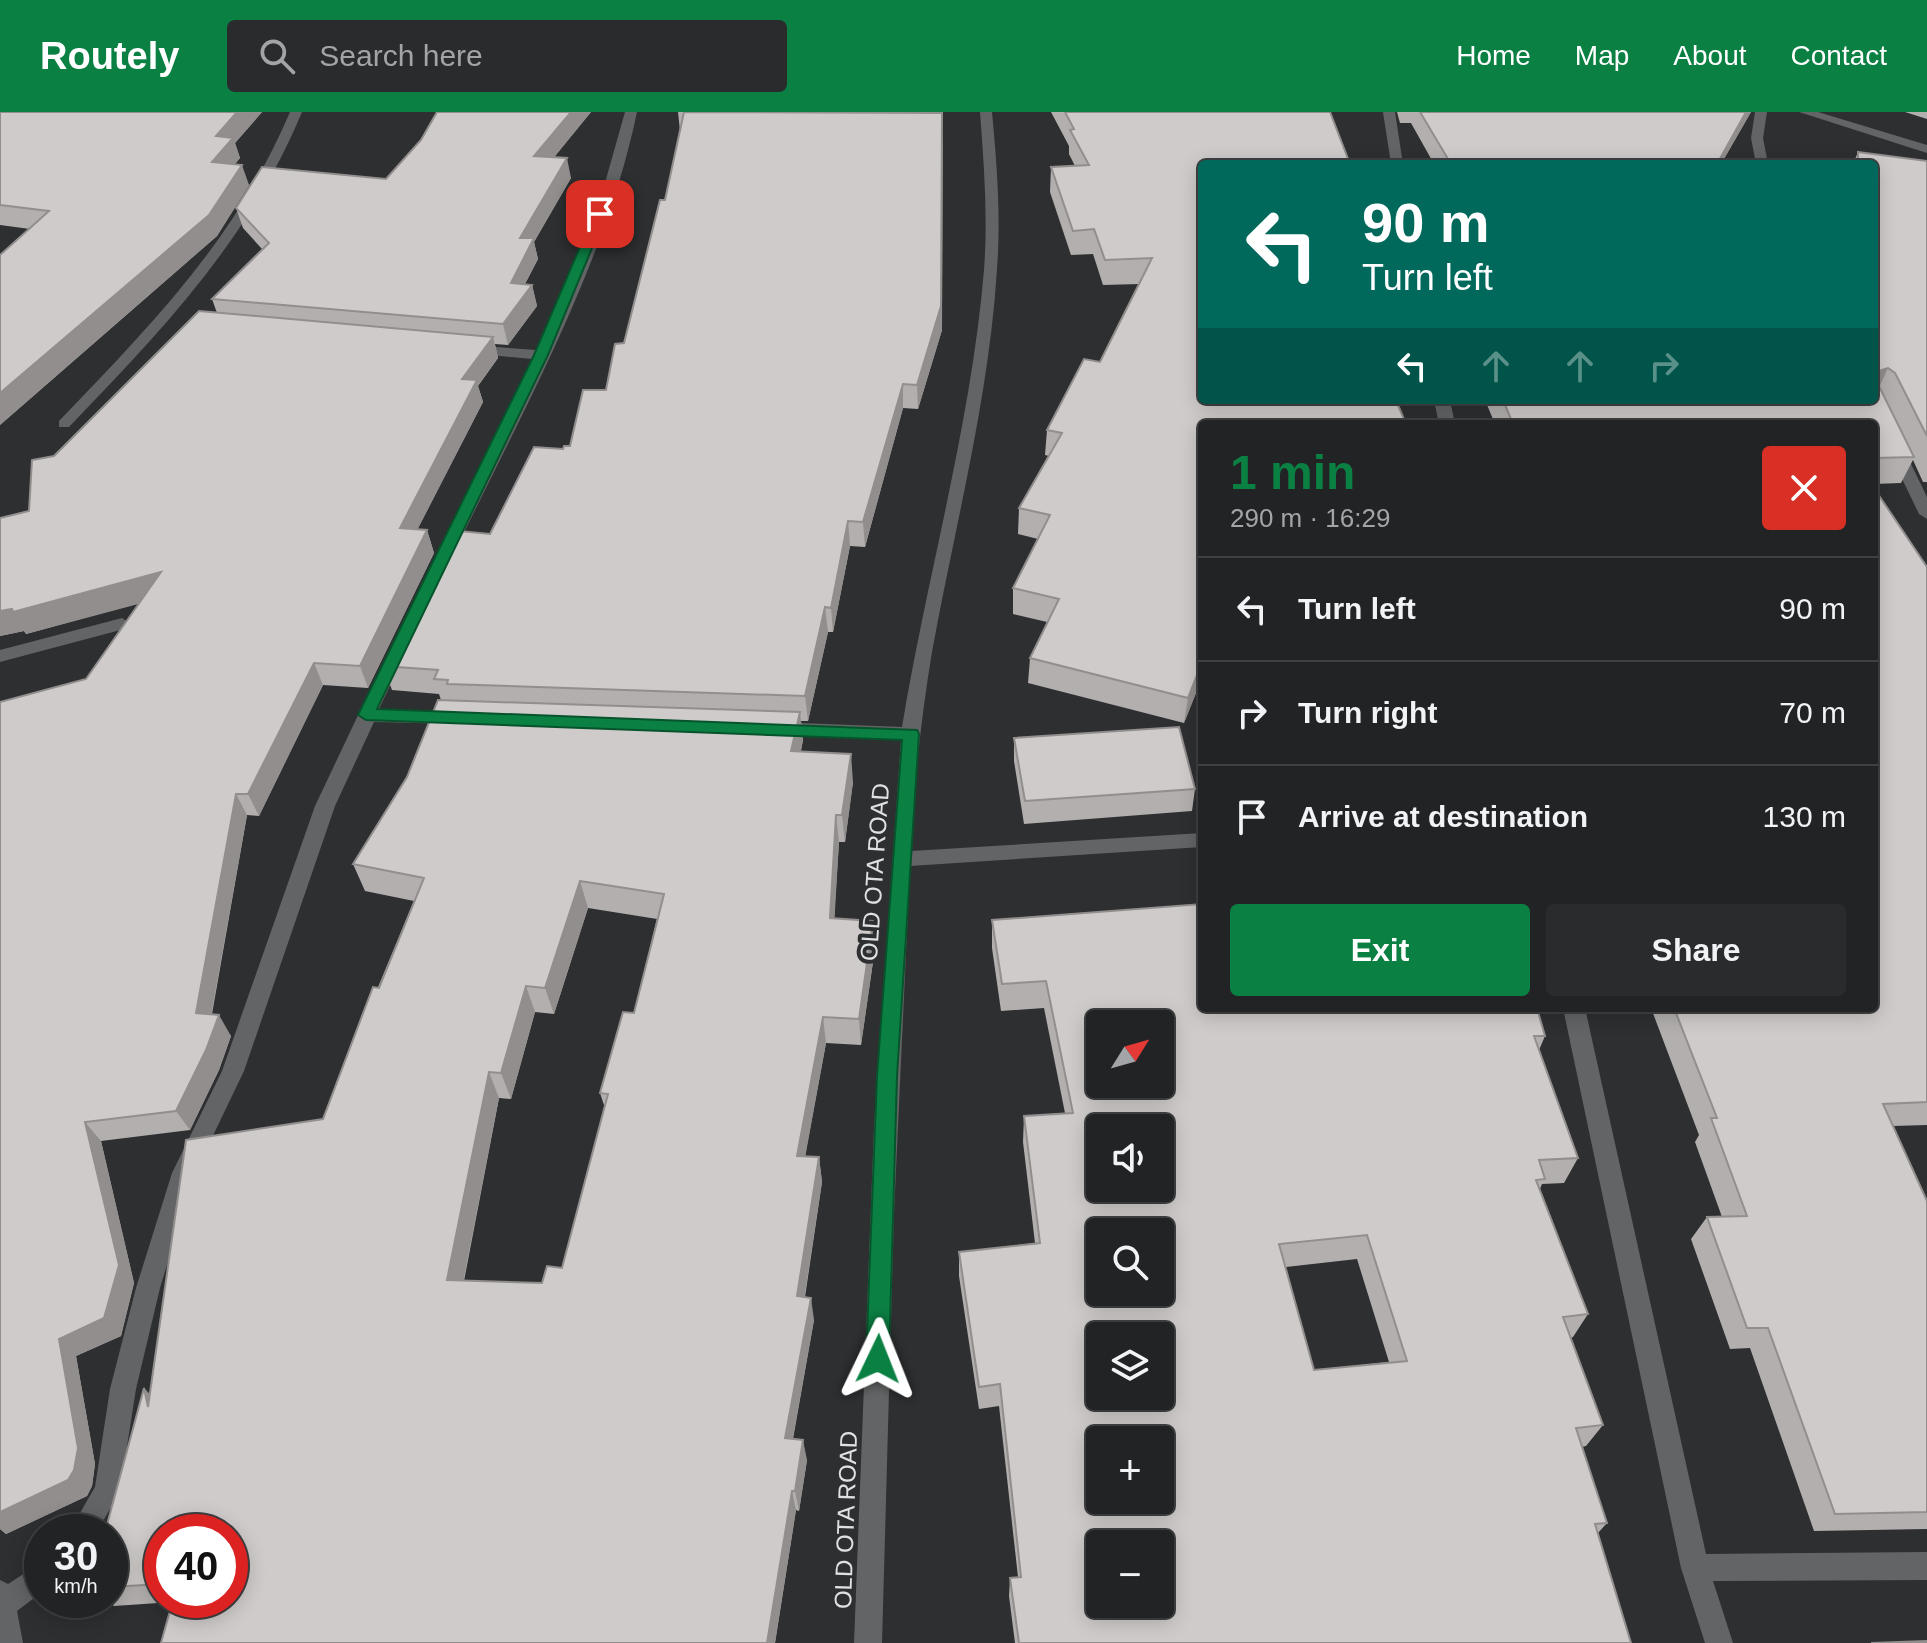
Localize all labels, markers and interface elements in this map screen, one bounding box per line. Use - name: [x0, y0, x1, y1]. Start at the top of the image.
- search box: [227, 20, 787, 92]
- icon: search: [255, 34, 299, 78]
- text: Routely: [40, 35, 179, 77]
- text: Search here: [319, 39, 483, 72]
- text: Home: [1456, 40, 1531, 71]
- text: Map: [1575, 40, 1629, 71]
- text: About: [1673, 40, 1747, 71]
- text: Contact: [1791, 40, 1887, 71]
- pin: [566, 180, 634, 248]
- text: 90 m: [1362, 191, 1490, 254]
- icon: arrive: [578, 192, 622, 236]
- icon: left: [1230, 192, 1334, 296]
- text: Turn left: [1362, 257, 1493, 298]
- icon: left: [1390, 344, 1434, 388]
- icon: ahead: [1474, 344, 1518, 388]
- icon: ahead: [1558, 344, 1602, 388]
- icon: right: [1642, 344, 1686, 388]
- text: 1 min: [1230, 446, 1355, 499]
- button: close: [1762, 446, 1846, 530]
- text: 290 m · 16:29: [1230, 503, 1390, 533]
- icon: left: [1230, 587, 1274, 631]
- text: Turn left: [1298, 592, 1416, 625]
- text: 90 m: [1779, 592, 1846, 625]
- icon: right: [1230, 691, 1274, 735]
- text: Turn right: [1298, 696, 1437, 729]
- text: 70 m: [1779, 696, 1846, 729]
- street label: OLD OTA ROAD: [855, 782, 894, 962]
- icon: arrive: [1230, 795, 1274, 839]
- text: Arrive at destination: [1298, 800, 1588, 833]
- text: 130 m: [1763, 800, 1846, 833]
- button: Exit: [1230, 904, 1530, 996]
- button: Share: [1546, 904, 1846, 996]
- north arrow: [1086, 1010, 1174, 1098]
- map controls: [1086, 1010, 1174, 1618]
- button: sound: [1086, 1114, 1174, 1202]
- button: search: [1086, 1218, 1174, 1306]
- position arrow: [836, 1317, 920, 1401]
- button: layers: [1086, 1322, 1174, 1410]
- button: +: [1086, 1426, 1174, 1514]
- street label: OLD OTA ROAD: [829, 1430, 862, 1610]
- speed limit sign: 40: [144, 1514, 248, 1618]
- button: −: [1086, 1530, 1174, 1618]
- text: 30: [54, 1534, 98, 1578]
- text: km/h: [54, 1575, 98, 1597]

